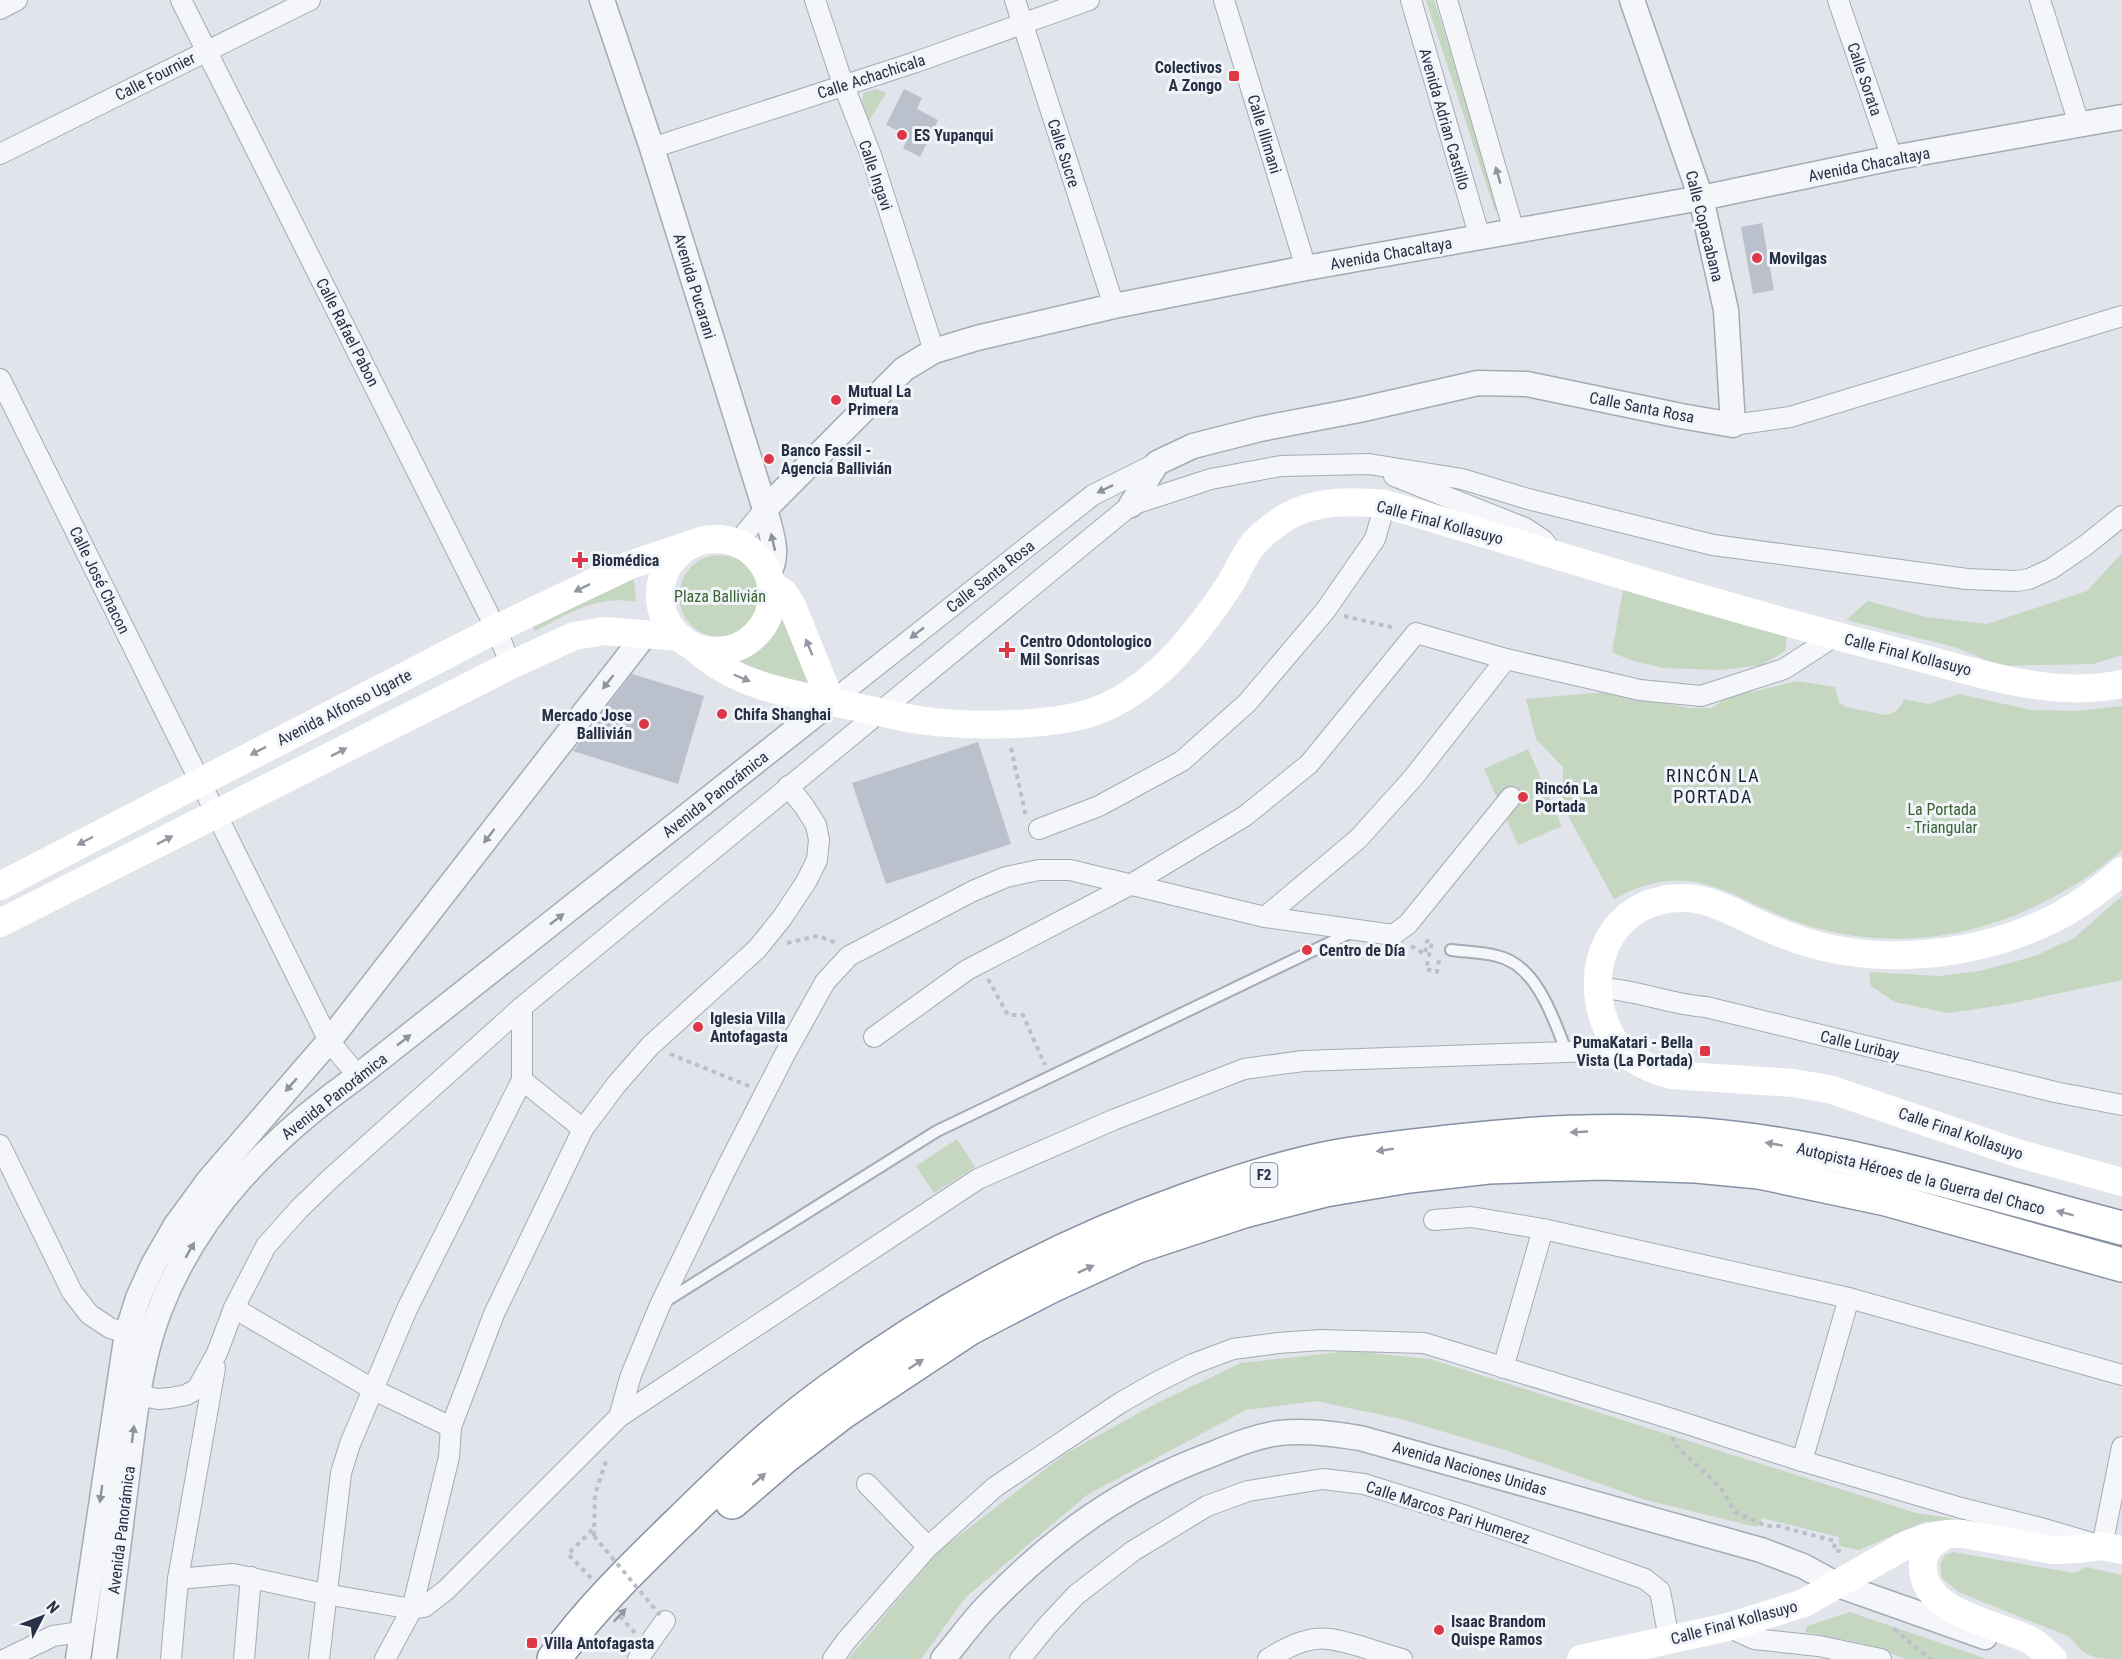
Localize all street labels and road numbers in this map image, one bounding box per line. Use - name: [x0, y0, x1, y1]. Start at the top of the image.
- street label: Calle Sorata: [1843, 40, 1886, 118]
- street label: Avenida Adrian Castillo: [1415, 46, 1474, 192]
- street label: Calle Fournier: [112, 48, 199, 105]
- street label: Calle Achachicala: [815, 50, 928, 103]
- street label: Calle Illimani: [1244, 92, 1286, 176]
- street label: Calle Sucre: [1044, 117, 1084, 190]
- street label: Calle Ingavi: [855, 138, 896, 213]
- street label: Avenida Chacaltaya: [1807, 143, 1932, 186]
- street label: Calle Copacabana: [1682, 169, 1728, 284]
- street label: Avenida Pucarani: [669, 231, 720, 341]
- street label: Avenida Chacaltaya: [1329, 233, 1454, 274]
- street label: Calle Rafael Pabon: [312, 275, 383, 390]
- street label: Calle Santa Rosa: [1588, 388, 1696, 427]
- street label: Calle Final Kollasuyo: [1374, 496, 1505, 549]
- street label: Calle José Chacon: [65, 523, 134, 637]
- street label: Calle Santa Rosa: [942, 536, 1038, 617]
- street label: Calle Final Kollasuyo: [1842, 629, 1974, 679]
- street label: Avenida Alfonso Ugarte: [274, 665, 415, 750]
- street label: Avenida Panorámica: [659, 747, 772, 842]
- street label: Calle Luribay: [1818, 1026, 1902, 1065]
- street label: Avenida Panorámica: [278, 1049, 391, 1144]
- street label: Calle Final Kollasuyo: [1896, 1103, 2026, 1164]
- street label: Autopista Héroes de la Guerra del Chaco: [1795, 1138, 2047, 1219]
- road number: F2: [1250, 1163, 1278, 1187]
- street label: Avenida Naciones Unidas: [1390, 1437, 1549, 1500]
- street label: Avenida Panorámica: [104, 1465, 139, 1595]
- street label: Calle Marcos Pari Humerez: [1363, 1477, 1532, 1548]
- street label: Calle Final Kollasuyo: [1669, 1596, 1800, 1649]

